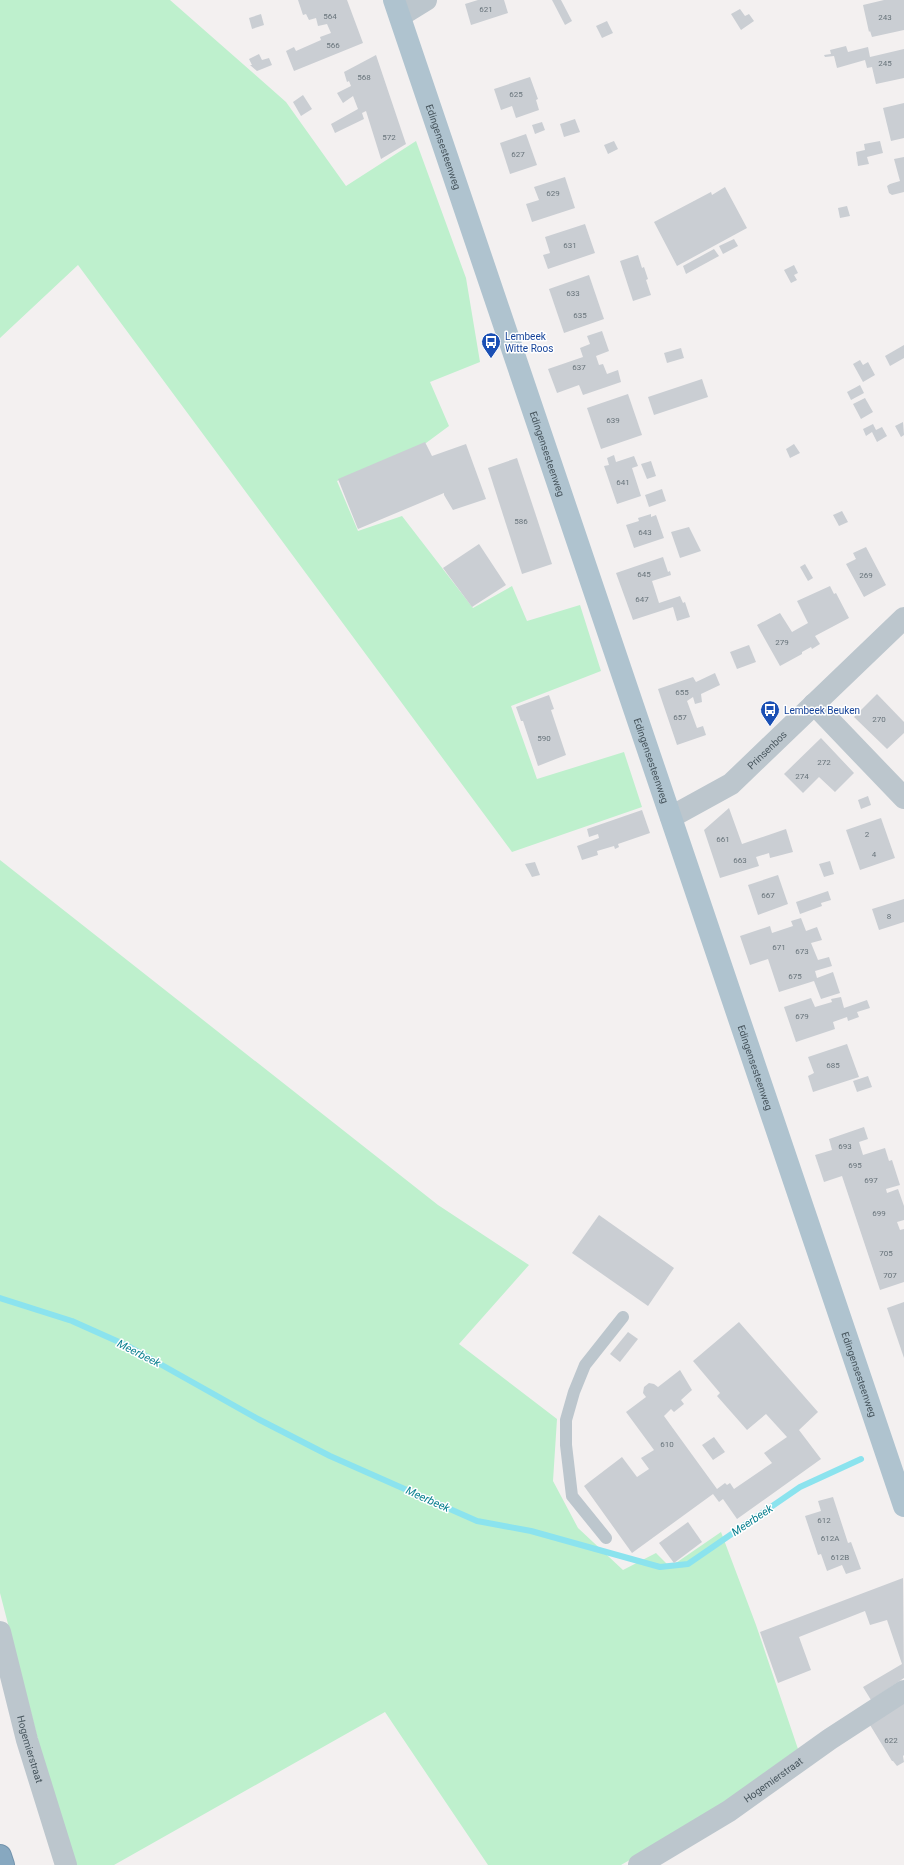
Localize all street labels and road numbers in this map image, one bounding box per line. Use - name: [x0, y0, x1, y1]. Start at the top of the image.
- street label: Edingensesteenweg: [424, 103, 463, 191]
- street label: Edingensesteenweg: [528, 410, 567, 498]
- street label: Edingensesteenweg: [632, 717, 671, 805]
- street label: Prinsenbos: [745, 729, 789, 771]
- street label: Edingensesteenweg: [735, 1024, 775, 1112]
- street label: Edingensesteenweg: [839, 1330, 878, 1419]
- street label: Hogemierstraat: [15, 1714, 45, 1784]
- street label: Hogemierstraat: [742, 1755, 805, 1805]

